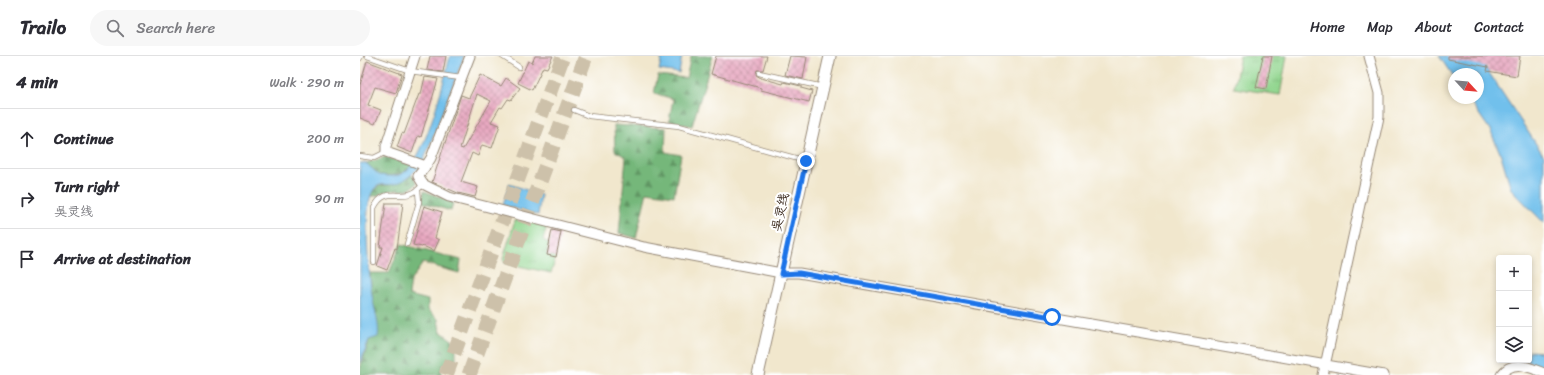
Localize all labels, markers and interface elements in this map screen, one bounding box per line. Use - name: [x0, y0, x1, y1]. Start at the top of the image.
- search box: [90, 10, 370, 46]
- text: Trailo: [20, 11, 66, 44]
- text: Search here: [136, 15, 215, 41]
- text: Home: [1310, 15, 1345, 40]
- text: Map: [1367, 15, 1393, 40]
- text: About: [1415, 15, 1452, 40]
- text: Contact: [1474, 15, 1524, 40]
- icon: search: [104, 17, 126, 39]
- text: 4 min: [16, 67, 58, 97]
- north arrow: [1448, 68, 1484, 104]
- text: Walk · 290 m: [270, 71, 344, 94]
- text: Continue: [54, 126, 114, 152]
- text: 200 m: [307, 127, 344, 150]
- icon: ahead: [16, 128, 38, 150]
- route end: [797, 152, 815, 170]
- text: Turn right: [54, 174, 119, 200]
- text: 90 m: [314, 187, 344, 210]
- icon: right: [16, 188, 38, 210]
- street label: 吴灵线: [764, 190, 796, 234]
- text: 吴灵线: [54, 200, 93, 223]
- text: Arrive at destination: [54, 246, 191, 272]
- icon: arrive: [16, 248, 38, 270]
- map controls: [1496, 255, 1532, 363]
- button: +: [1496, 255, 1532, 291]
- button: −: [1496, 291, 1532, 327]
- route start: [1043, 308, 1061, 326]
- button: layers: [1496, 327, 1532, 363]

